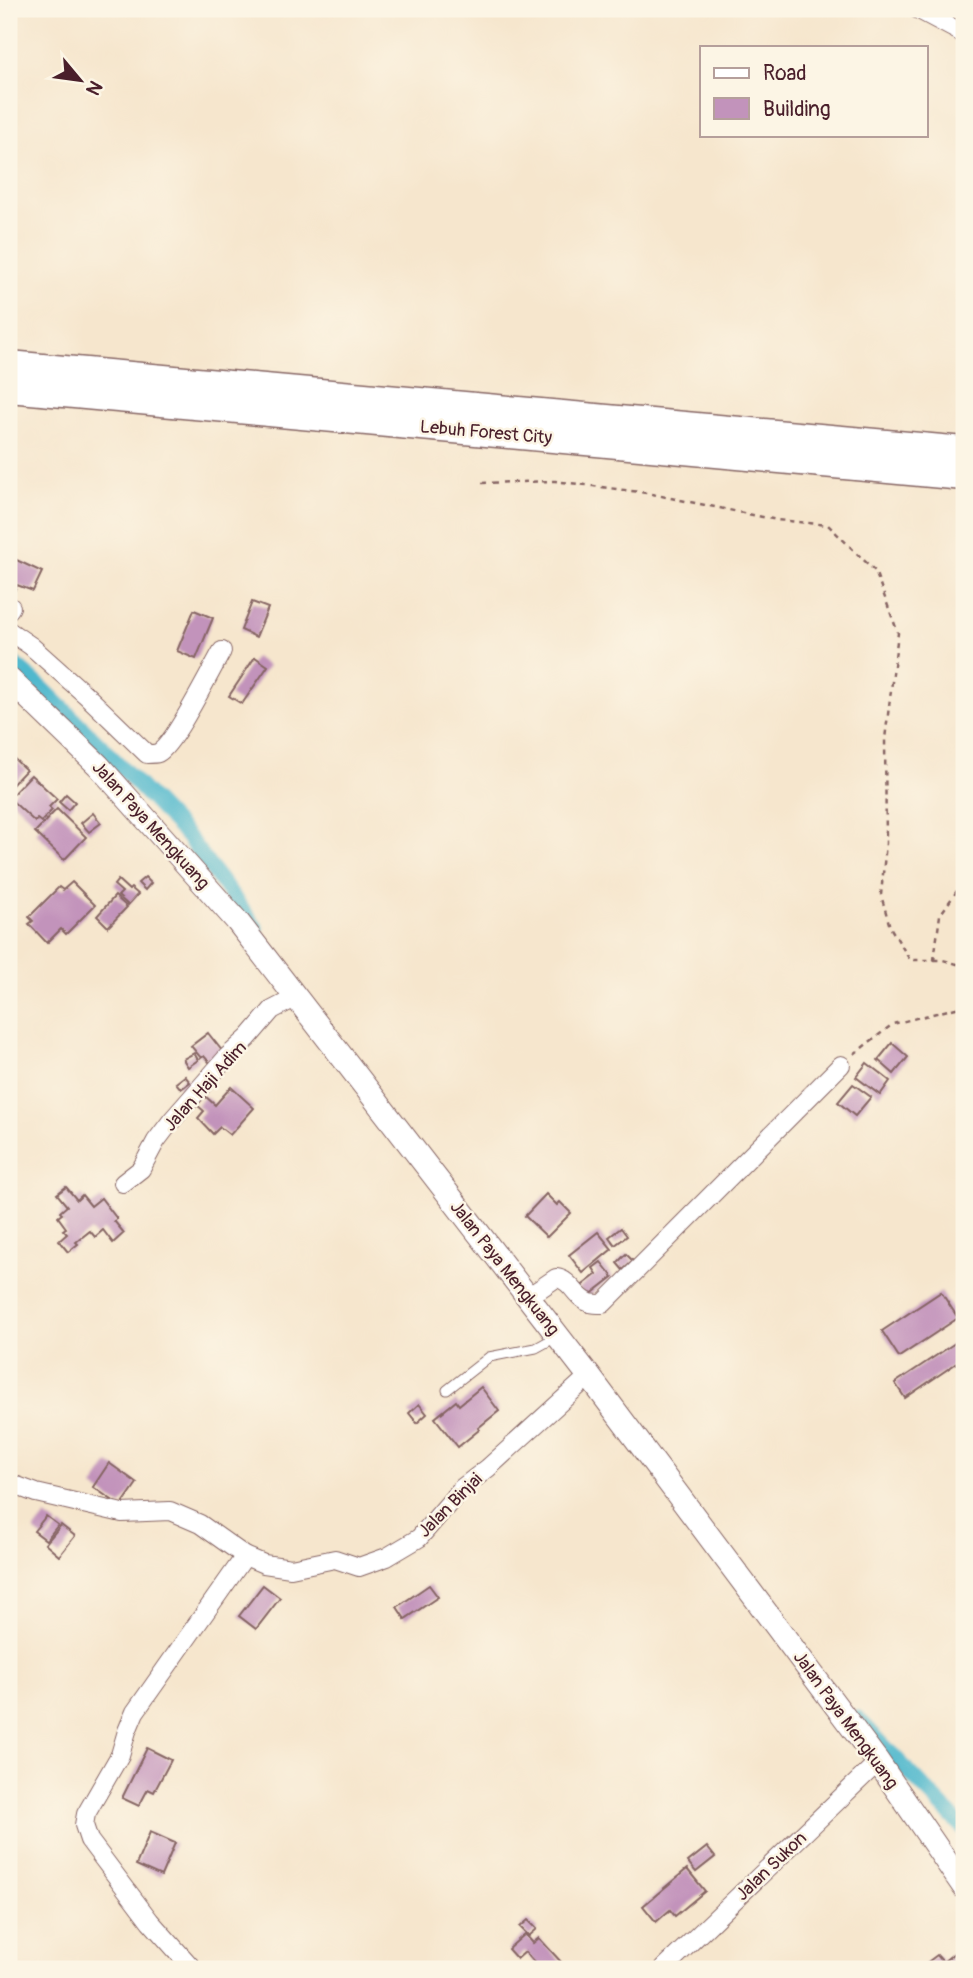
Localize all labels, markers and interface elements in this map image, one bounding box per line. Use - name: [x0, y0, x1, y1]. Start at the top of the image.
- north arrow: [46, 46, 116, 116]
- legend: [700, 46, 928, 136]
- text: Road: [763, 60, 807, 87]
- text: N: [80, 76, 108, 99]
- text: Building: [763, 96, 830, 123]
- street label: Lebuh Forest City: [419, 415, 553, 450]
- street label: Jalan Paya Mengkuang: [87, 756, 214, 894]
- street label: Jalan Haji Adim: [159, 1036, 252, 1136]
- street label: Jalan Paya Mengkuang: [445, 1196, 564, 1340]
- street label: Jalan Binjai: [413, 1468, 488, 1543]
- street label: Jalan Paya Mengkuang: [788, 1647, 903, 1794]
- street label: Jalan Sukon: [731, 1827, 812, 1906]

